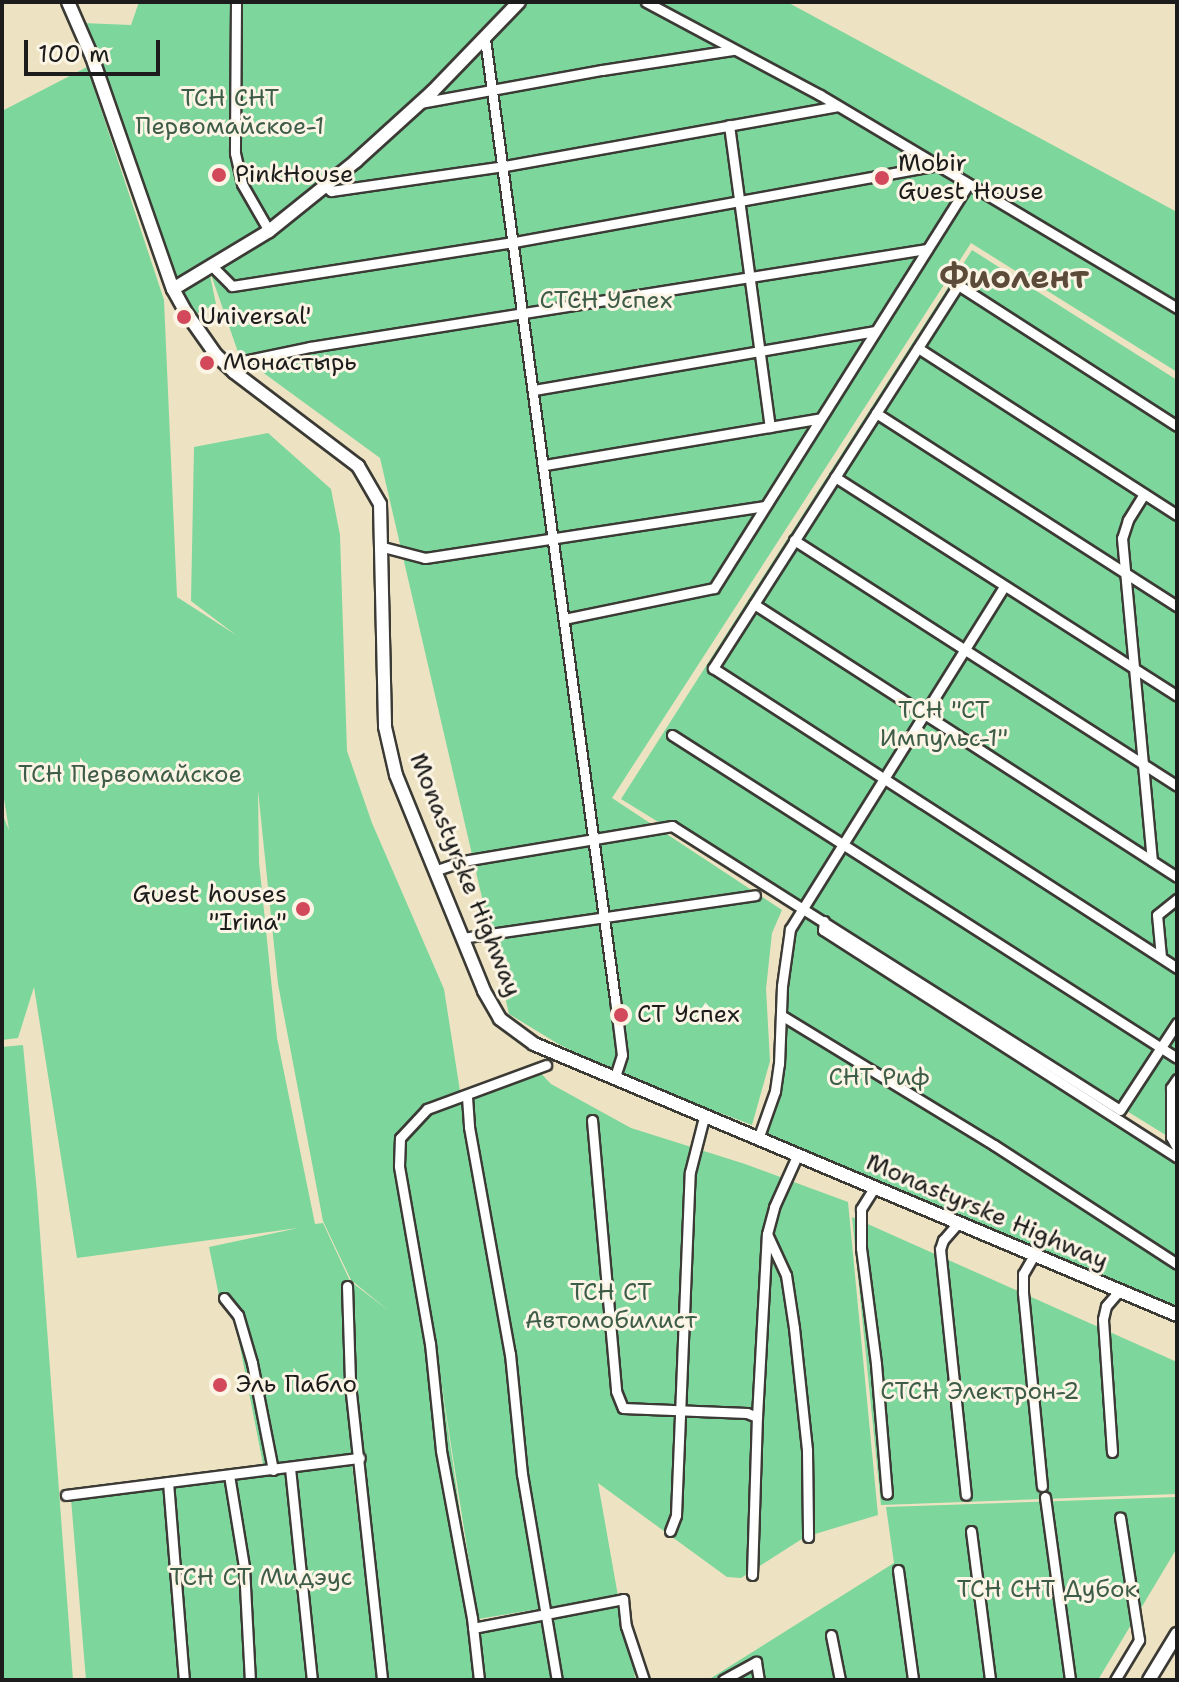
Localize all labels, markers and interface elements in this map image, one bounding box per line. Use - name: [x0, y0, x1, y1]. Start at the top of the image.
- scale bar: [28, 24, 164, 74]
- text: 100 m: [38, 38, 110, 70]
- park label: ТСН СНТ Первомайское-1: [136, 85, 324, 141]
- place label: Mobir Guest House: [898, 150, 1044, 206]
- place label: PinkHouse: [235, 161, 354, 189]
- marker: PinkHouse: [210, 166, 228, 184]
- marker: Mobir Guest House: [873, 169, 891, 187]
- district label: Фиолент: [939, 258, 1089, 296]
- park label: СТСН Успех: [540, 287, 672, 315]
- place label: Universal': [200, 303, 312, 331]
- marker: Universal': [175, 308, 193, 326]
- place label: Монастырь: [223, 349, 357, 377]
- marker: Монастырь: [198, 354, 216, 372]
- park label: ТСН "СТ Импульс-1": [880, 697, 1008, 753]
- street label: Monastyrske Highway: [403, 749, 527, 1001]
- park label: ТСН Первомайское: [18, 761, 242, 789]
- place label: Guest houses "Irina": [132, 881, 287, 937]
- marker: Guest houses "Irina": [294, 900, 312, 918]
- place label: СТ Успех: [637, 1001, 740, 1029]
- marker: СТ Успех: [612, 1006, 630, 1024]
- park label: СНТ Риф: [828, 1064, 930, 1092]
- street label: Monastyrske Highway: [862, 1148, 1112, 1276]
- park label: ТСН СТ Автомобилист: [525, 1279, 697, 1335]
- place label: Эль Пабло: [236, 1371, 357, 1399]
- marker: Эль Пабло: [211, 1376, 229, 1394]
- park label: СТСН Электрон-2: [880, 1378, 1080, 1406]
- park label: ТСН СТ Мидэус: [169, 1564, 353, 1592]
- park label: ТСН СНТ Дубок: [957, 1576, 1137, 1604]

